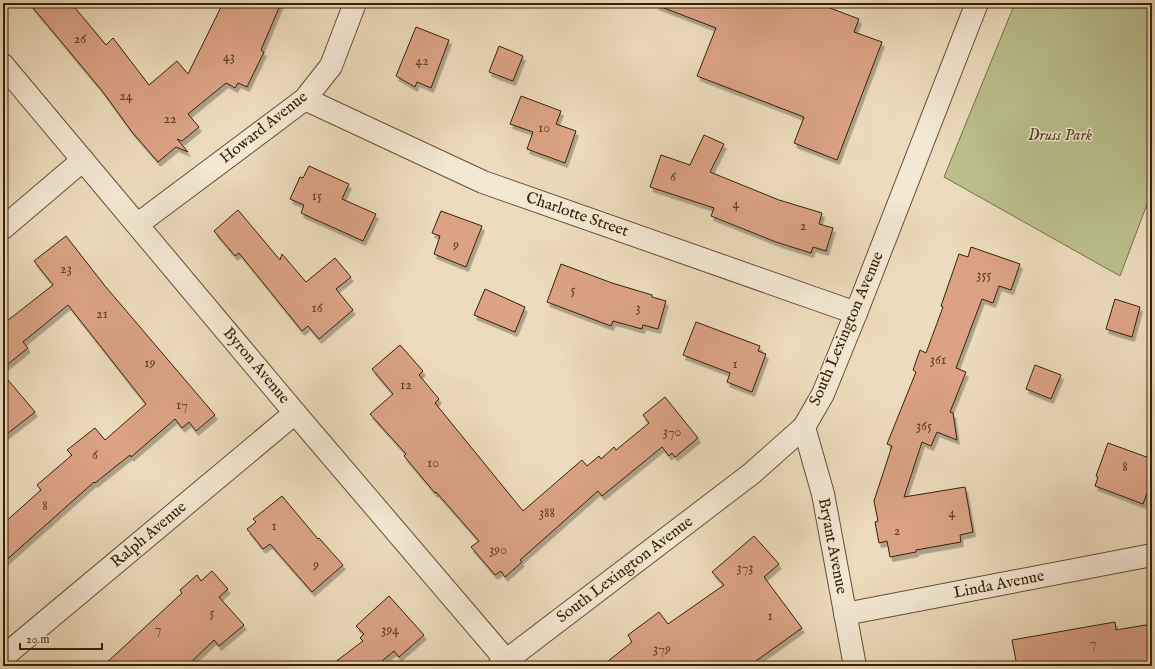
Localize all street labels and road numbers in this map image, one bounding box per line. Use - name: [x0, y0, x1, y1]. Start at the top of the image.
- street label: Howard Avenue: [216, 87, 312, 169]
- street label: Charlotte Street: [523, 188, 631, 242]
- street label: South Lexington Avenue: [805, 249, 889, 409]
- street label: Byron Avenue: [218, 324, 294, 408]
- street label: Bryant Avenue: [813, 496, 851, 596]
- street label: Ralph Avenue: [107, 497, 191, 573]
- street label: South Lexington Avenue: [553, 512, 697, 628]
- street label: Linda Avenue: [952, 566, 1046, 604]

